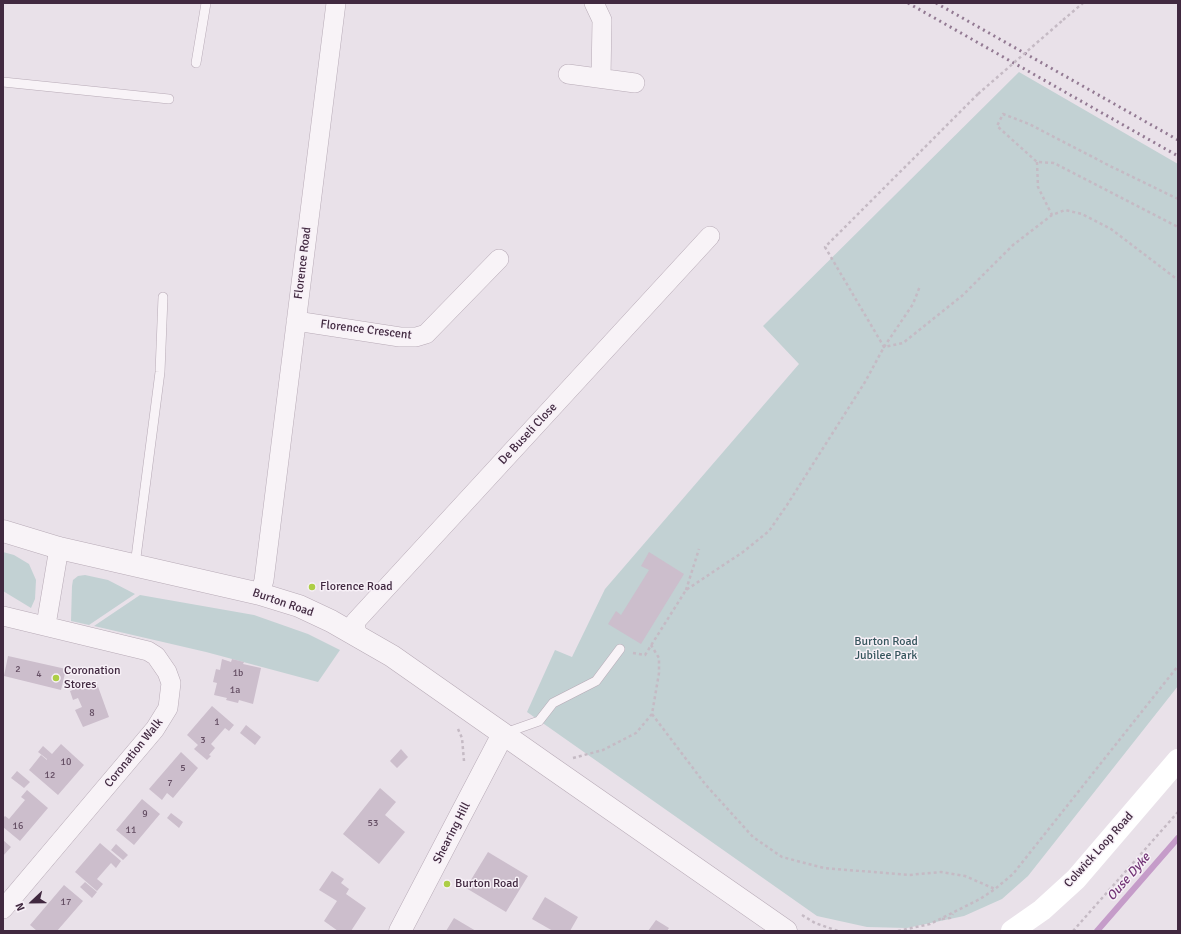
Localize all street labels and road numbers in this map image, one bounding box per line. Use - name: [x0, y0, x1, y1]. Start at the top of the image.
- street label: Florence Road: [291, 226, 315, 300]
- street label: Florence Crescent: [320, 317, 412, 343]
- street label: De Buseli Close: [496, 400, 560, 468]
- street label: Burton Road: [251, 586, 315, 620]
- street label: Coronation Walk: [102, 716, 166, 790]
- street label: Shearing Hill: [430, 800, 474, 866]
- street label: Colwick Loop Road: [1061, 809, 1137, 891]

